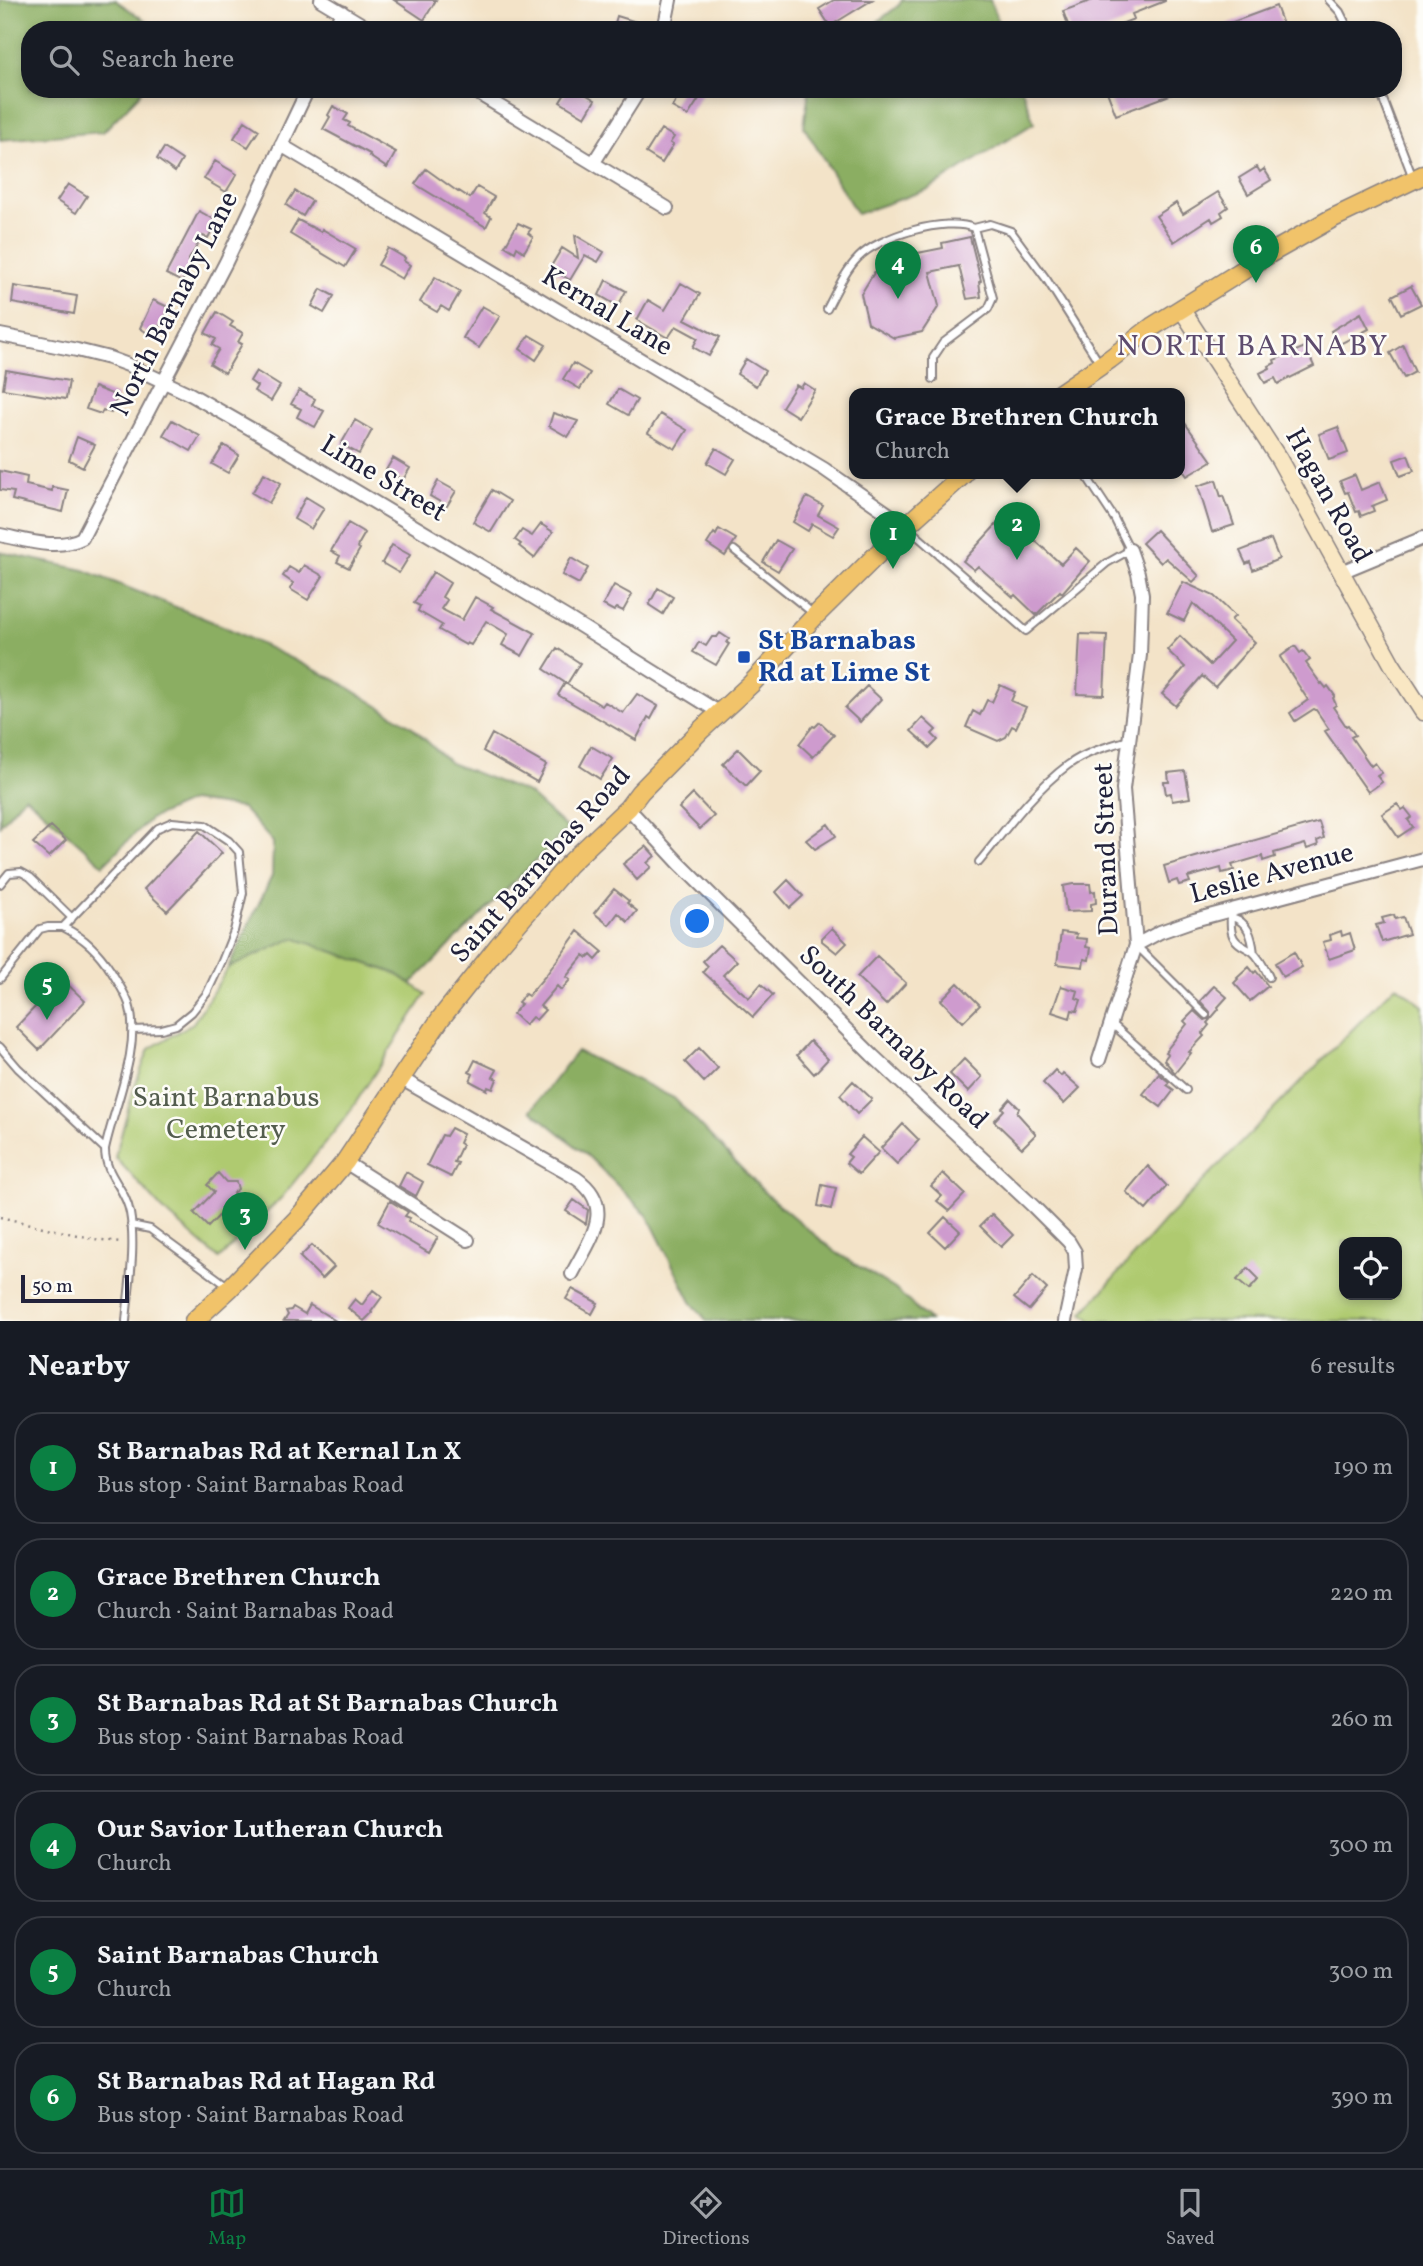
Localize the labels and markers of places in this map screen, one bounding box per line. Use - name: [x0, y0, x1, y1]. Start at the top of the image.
- pin: 6: [1233, 225, 1279, 283]
- pin: 4: [875, 241, 921, 299]
- pin: 2: [994, 502, 1040, 560]
- pin: 1: [870, 511, 916, 569]
- place label: St Barnabas Rd at Lime St: [758, 622, 930, 693]
- marker: St Barnabas Rd at Lime St: [736, 649, 752, 665]
- pin: 5: [24, 962, 70, 1020]
- pin: 3: [222, 1192, 268, 1250]

